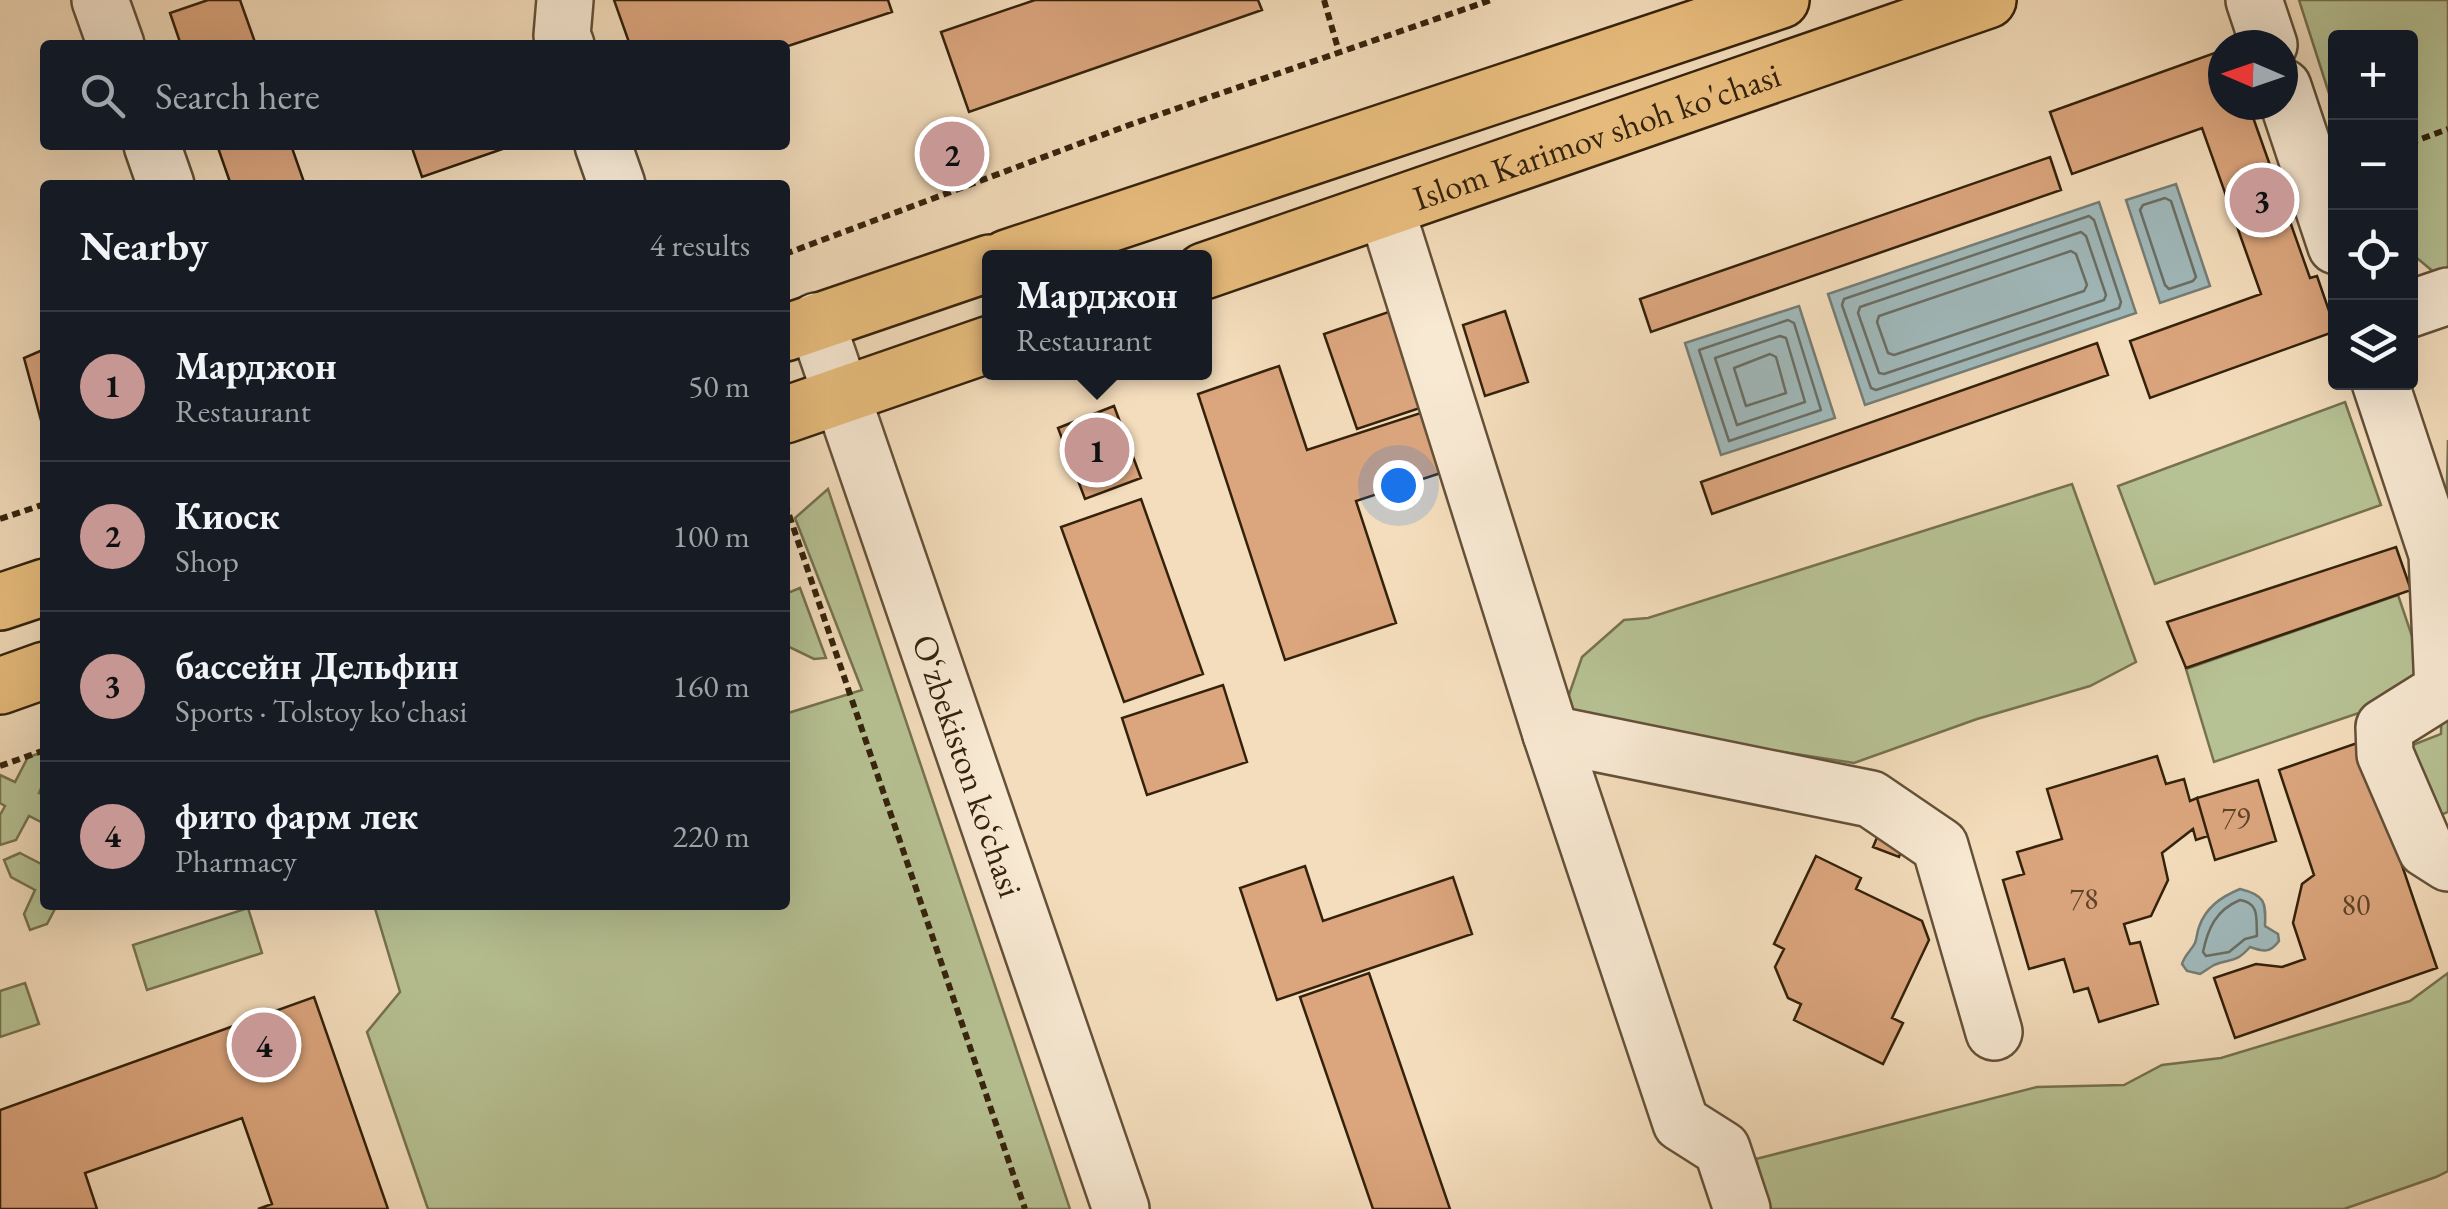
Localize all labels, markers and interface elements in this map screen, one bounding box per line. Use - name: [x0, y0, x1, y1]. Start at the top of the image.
- north arrow: [2208, 30, 2298, 120]
- map controls: [2328, 30, 2418, 390]
- button: +: [2328, 30, 2418, 120]
- search box: [40, 40, 790, 150]
- street label: Islom Karimov shoh ko'chasi: [1407, 51, 1786, 220]
- icon: search: [75, 68, 130, 123]
- text: Search here: [155, 71, 320, 120]
- pin: 2: [920, 116, 984, 192]
- button: −: [2328, 120, 2418, 210]
- pin: 3: [2230, 162, 2294, 238]
- button: locate: [2328, 210, 2418, 300]
- text: Nearby: [80, 218, 209, 273]
- text: 4 results: [650, 224, 750, 266]
- popup: [982, 250, 1212, 380]
- text: Марджон: [1016, 270, 1178, 319]
- button: layers: [2328, 300, 2418, 390]
- text: Restaurant: [1016, 319, 1152, 361]
- text: Марджон: [175, 341, 337, 390]
- text: 1: [104, 365, 121, 407]
- text: 50 m: [688, 365, 750, 407]
- text: Restaurant: [175, 390, 311, 432]
- pin: 1: [1064, 412, 1130, 488]
- your location: [1373, 460, 1424, 511]
- text: Киоск: [175, 491, 280, 540]
- text: 2: [104, 515, 121, 557]
- text: 100 m: [673, 515, 750, 557]
- text: Shop: [175, 540, 239, 582]
- street label: O‘zbekiston ko‘chasi: [903, 628, 1035, 903]
- text: бассейн Дельфин: [175, 641, 459, 690]
- text: 3: [104, 665, 121, 707]
- text: 160 m: [673, 665, 750, 707]
- text: Sports · Tolstoy ko'chasi: [175, 690, 467, 732]
- text: фито фарм лек: [175, 791, 418, 840]
- house number: 79: [2222, 798, 2250, 837]
- text: 4: [104, 815, 121, 857]
- text: 220 m: [673, 815, 750, 857]
- text: Pharmacy: [175, 840, 297, 882]
- house number: 78: [2070, 879, 2098, 918]
- house number: 80: [2342, 885, 2370, 924]
- pin: 4: [232, 1008, 296, 1082]

